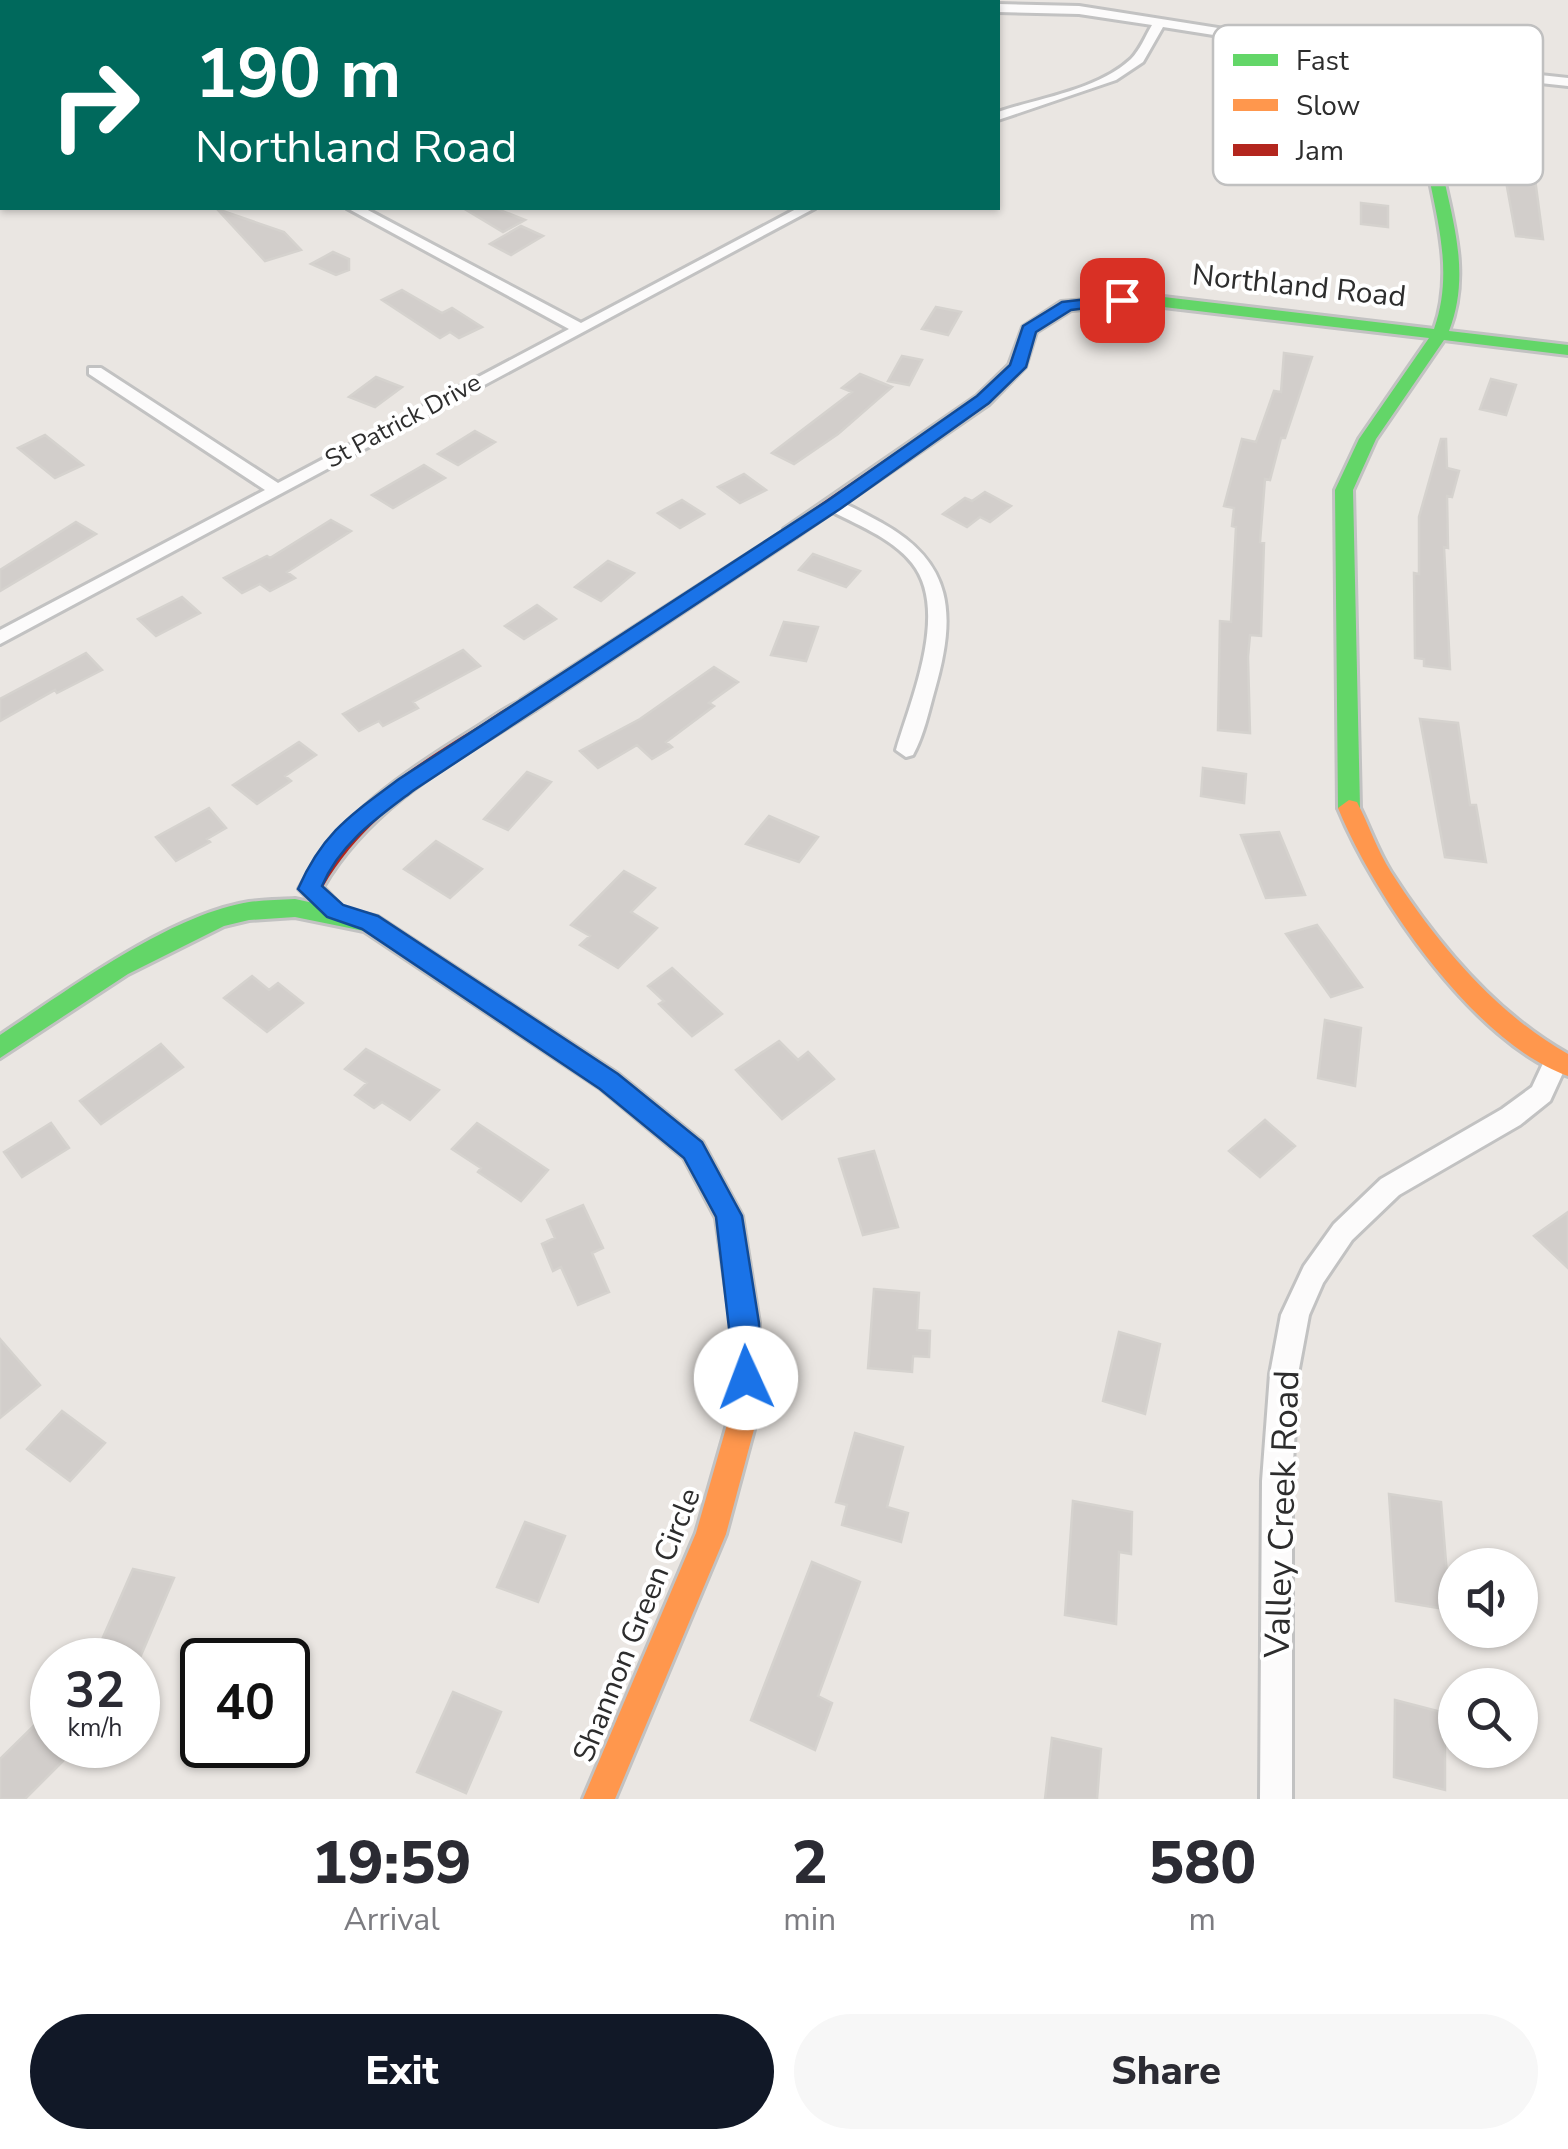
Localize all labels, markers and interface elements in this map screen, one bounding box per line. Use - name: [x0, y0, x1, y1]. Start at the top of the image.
- legend: [1213, 25, 1543, 185]
- text: 190 m: [195, 26, 401, 122]
- icon: right: [30, 40, 160, 170]
- text: Fast: [1296, 42, 1349, 80]
- text: Slow: [1296, 87, 1360, 125]
- text: Northland Road: [195, 117, 517, 178]
- text: Jam: [1295, 132, 1344, 170]
- street label: Northland Road: [1190, 254, 1408, 318]
- pin: [1080, 258, 1165, 343]
- icon: arrive: [1095, 273, 1150, 328]
- street label: St Patrick Drive: [319, 366, 487, 476]
- position arrow: [694, 1326, 798, 1430]
- street label: Valley Creek Road: [1253, 1369, 1311, 1660]
- street label: Shannon Green Circle: [563, 1482, 711, 1768]
- map controls: [1438, 1548, 1538, 1768]
- button: sound: [1438, 1548, 1538, 1648]
- speed limit sign: 40: [180, 1638, 310, 1768]
- text: 32: [65, 1656, 125, 1725]
- button: search: [1438, 1668, 1538, 1768]
- text: km/h: [67, 1711, 123, 1745]
- text: 19:59: [312, 1822, 471, 1904]
- text: 2: [792, 1822, 828, 1904]
- text: 580: [1148, 1822, 1256, 1904]
- text: Arrival: [344, 1898, 440, 1941]
- text: min: [783, 1898, 836, 1941]
- text: m: [1188, 1898, 1216, 1941]
- button: Exit: [30, 2014, 774, 2129]
- button: Share: [794, 2014, 1538, 2129]

